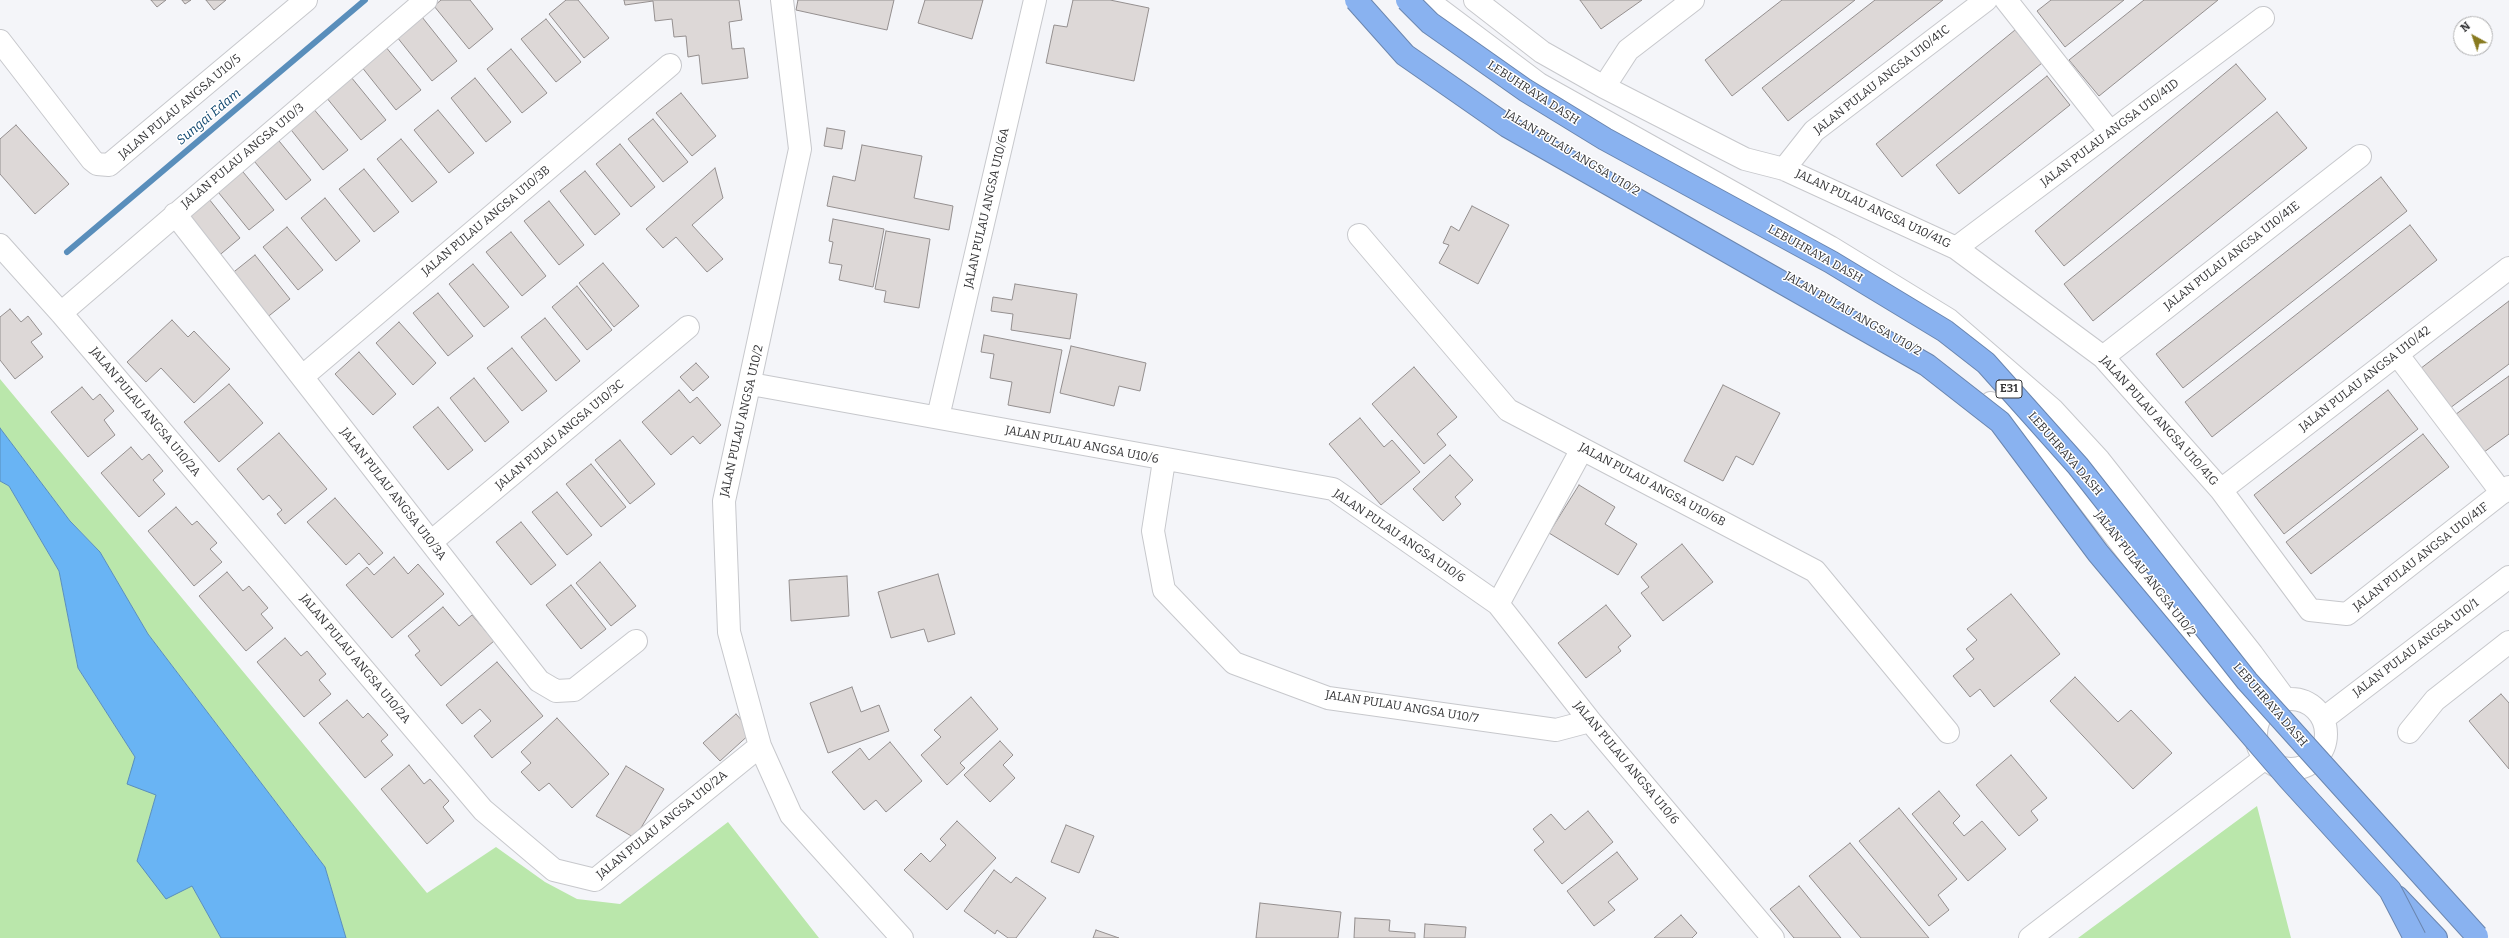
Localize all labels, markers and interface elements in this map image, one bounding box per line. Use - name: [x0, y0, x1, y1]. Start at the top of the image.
- north arrow: [2453, 16, 2493, 56]
- text: N: [2458, 19, 2473, 35]
- street label: JALAN PULAU ANGSA U10/41C: [1811, 22, 1953, 138]
- street label: JALAN PULAU ANGSA U10/5: [116, 52, 244, 162]
- street label: LEBUHRAYA DASH: [1485, 58, 1581, 128]
- street label: JALAN PULAU ANGSA U10/41D: [2038, 76, 2182, 190]
- water label: Sungai Edam: [174, 86, 244, 148]
- street label: JALAN PULAU ANGSA U10/3: [179, 100, 307, 212]
- street label: JALAN PULAU ANGSA U10/2: [1502, 107, 1642, 199]
- street label: JALAN PULAU ANGSA U10/6A: [961, 126, 1013, 290]
- street label: JALAN PULAU ANGSA U10/3B: [419, 163, 553, 279]
- street label: JALAN PULAU ANGSA U10/41G: [1793, 167, 1953, 251]
- street label: JALAN PULAU ANGSA U10/41E: [2161, 199, 2303, 313]
- street label: LEBUHRAYA DASH: [1765, 222, 1865, 286]
- street label: JALAN PULAU ANGSA U10/2: [1782, 269, 1924, 359]
- street label: JALAN PULAU ANGSA U10/42: [2297, 323, 2433, 435]
- street label: JALAN PULAU ANGSA U10/2: [717, 344, 767, 498]
- street label: JALAN PULAU ANGSA U10/2A: [87, 345, 203, 479]
- street label: JALAN PULAU ANGSA U10/41G: [2097, 353, 2221, 489]
- street label: JALAN PULAU ANGSA U10/3C: [493, 377, 627, 493]
- road number: E31: [1996, 380, 2022, 398]
- street label: LEBUHRAYA DASH: [2025, 409, 2105, 499]
- street label: JALAN PULAU ANGSA U10/6: [1004, 423, 1160, 467]
- street label: JALAN PULAU ANGSA U10/3A: [337, 425, 449, 563]
- street label: JALAN PULAU ANGSA U10/6B: [1576, 440, 1728, 530]
- street label: JALAN PULAU ANGSA U10/6: [1330, 486, 1468, 586]
- street label: JALAN PULAU ANGSA U10/41F: [2351, 500, 2491, 614]
- street label: JALAN PULAU ANGSA U10/2: [2091, 508, 2199, 640]
- street label: JALAN PULAU ANGSA U10/2A: [297, 592, 413, 726]
- street label: JALAN PULAU ANGSA U10/1: [2350, 596, 2482, 700]
- street label: LEBUHRAYA DASH: [2230, 660, 2310, 750]
- street label: JALAN PULAU ANGSA U10/7: [1324, 688, 1480, 726]
- street label: JALAN PULAU ANGSA U10/6: [1570, 699, 1682, 827]
- street label: JALAN PULAU ANGSA U10/2A: [594, 768, 730, 882]

